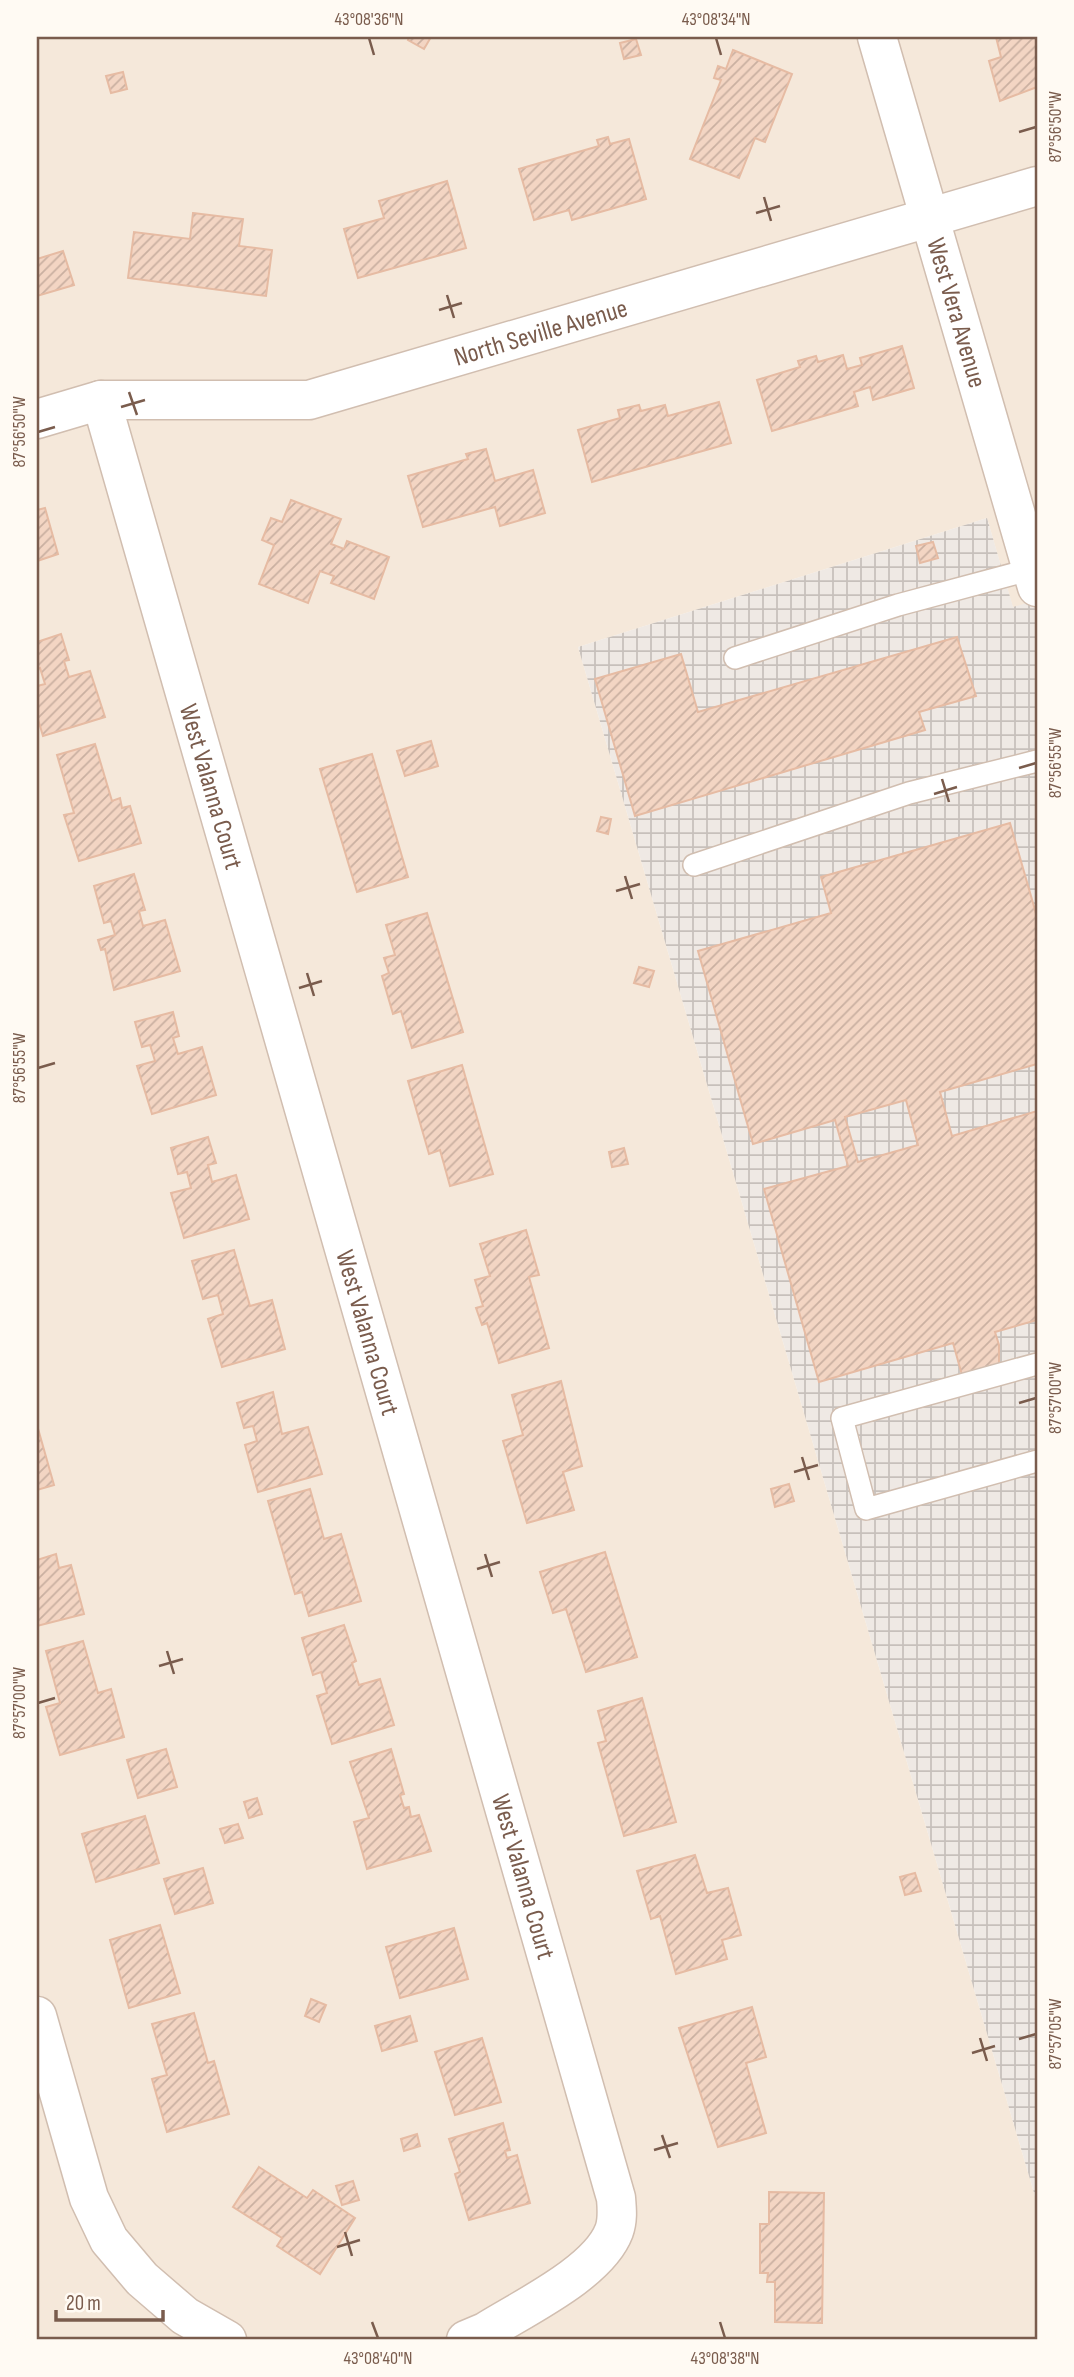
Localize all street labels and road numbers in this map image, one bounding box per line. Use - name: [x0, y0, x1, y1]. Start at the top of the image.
- street label: West Vera Avenue: [919, 234, 992, 392]
- street label: North Seville Avenue: [450, 293, 631, 374]
- street label: West Valanna Court: [172, 701, 249, 873]
- street label: West Valanna Court: [328, 1247, 405, 1419]
- street label: West Valanna Court: [484, 1791, 561, 1963]

